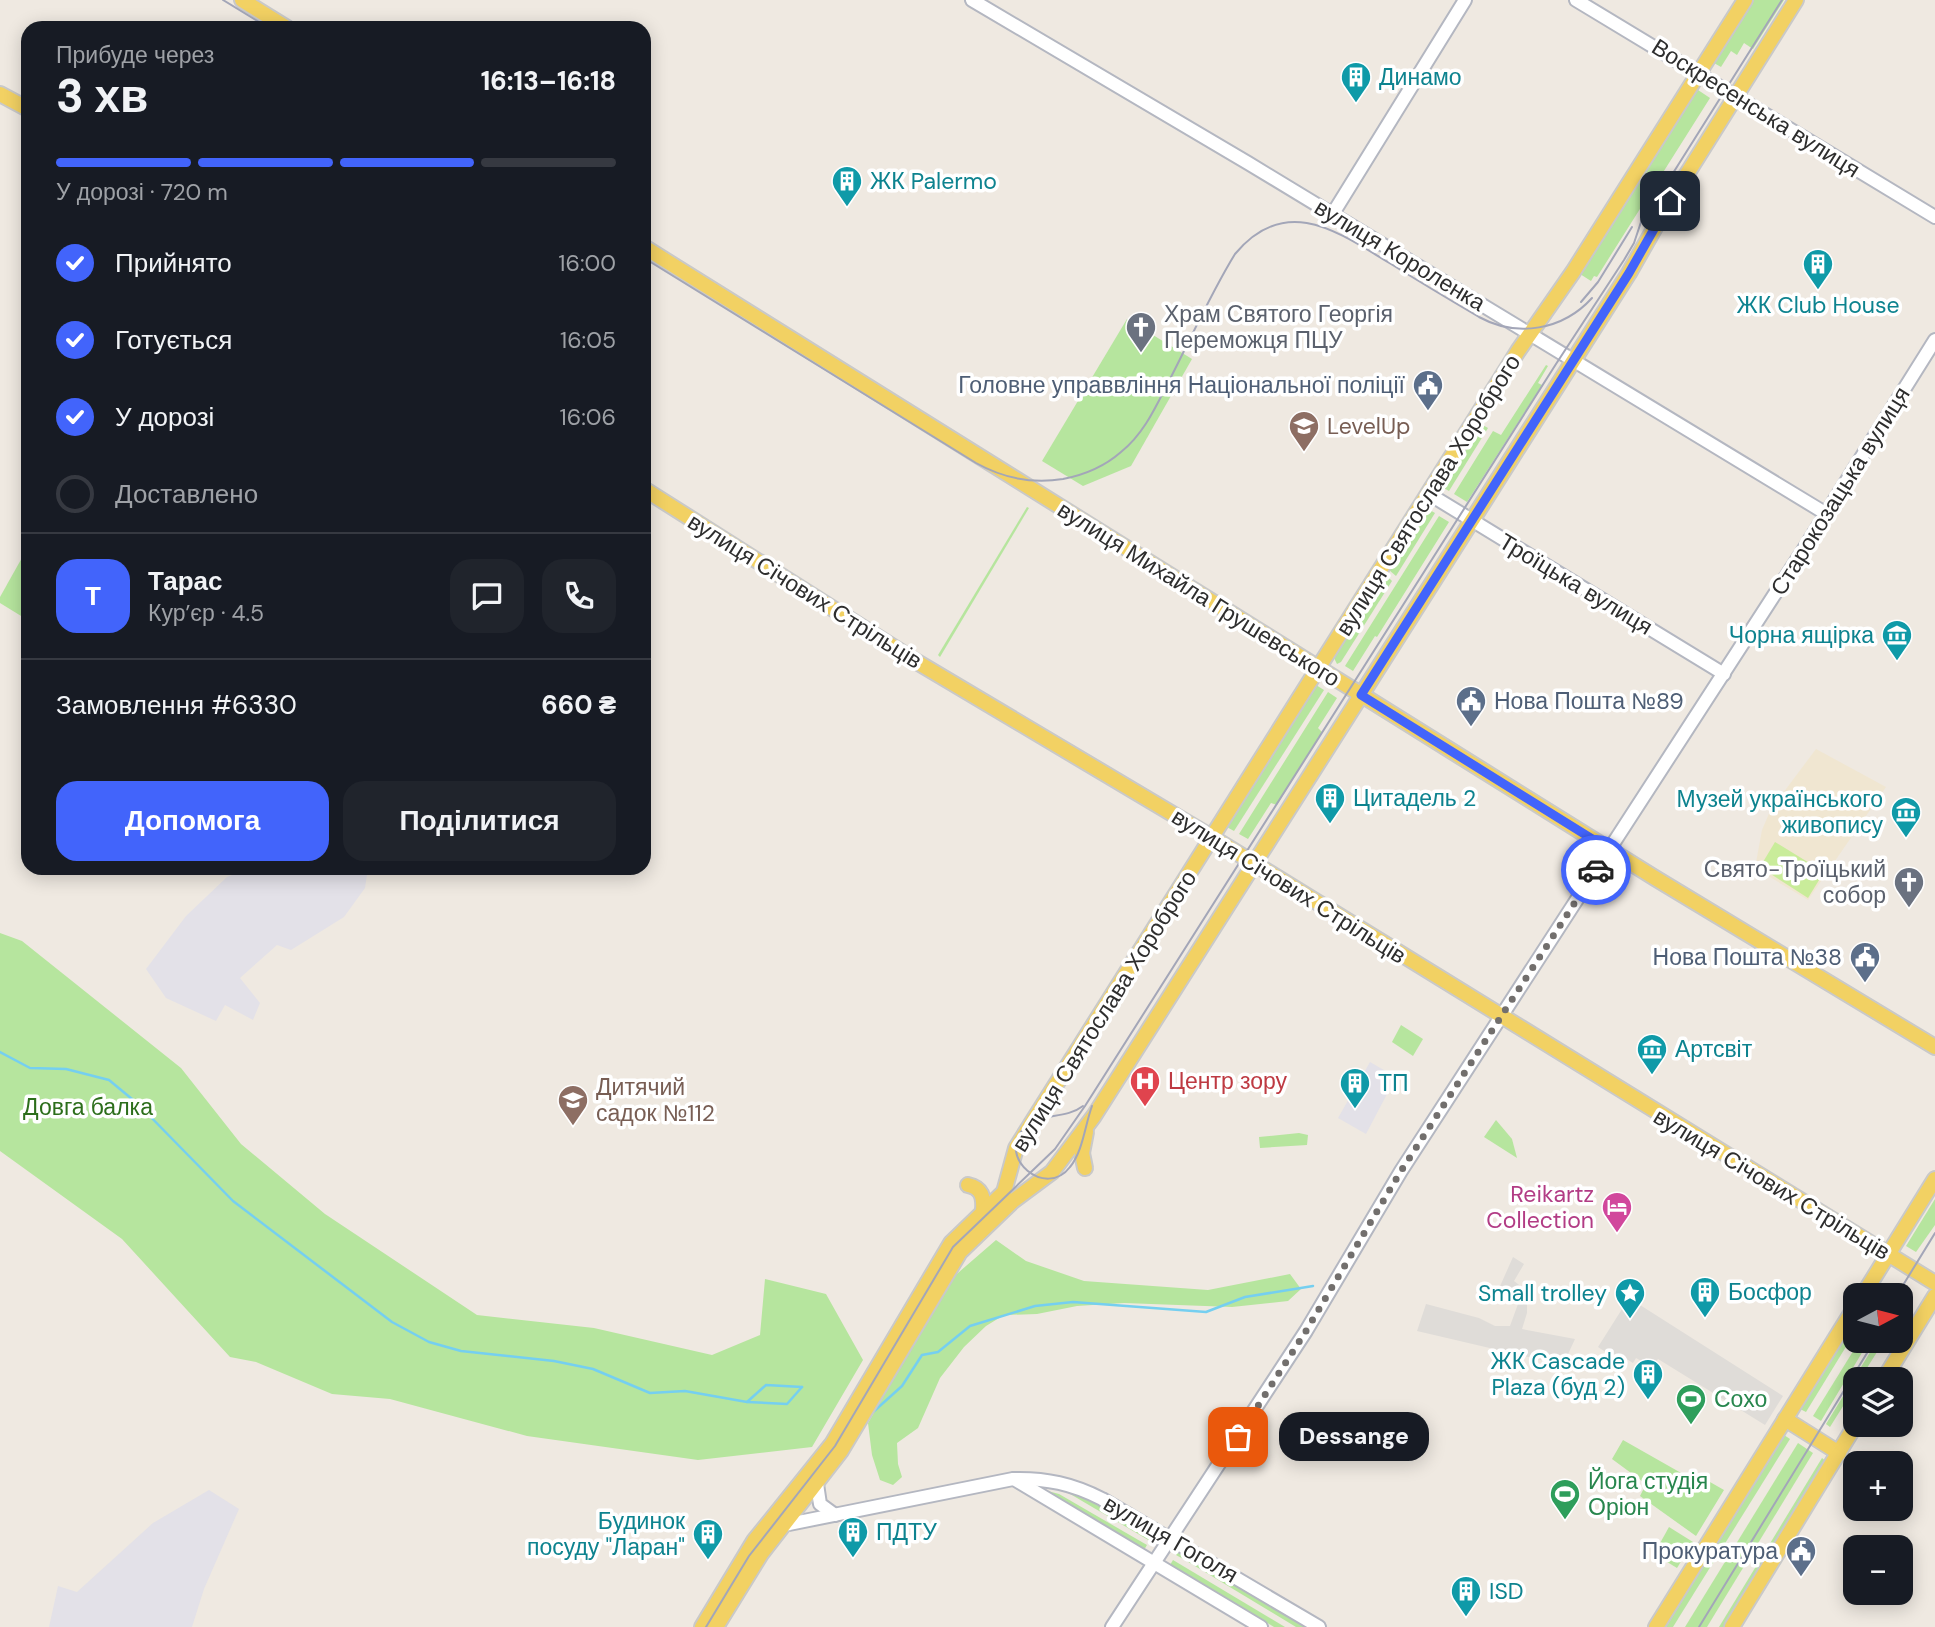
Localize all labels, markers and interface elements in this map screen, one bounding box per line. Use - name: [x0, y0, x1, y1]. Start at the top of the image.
- street label: Воскресенська вулиця: [1646, 32, 1866, 184]
- text: Прибуде через: [56, 40, 214, 70]
- building icon: Динамо: [1339, 60, 1373, 104]
- place label: Динамо: [1379, 62, 1462, 92]
- text: 16:13–16:18: [481, 64, 616, 98]
- text: 3 хв: [56, 66, 148, 126]
- building icon: ЖК Palermo: [830, 164, 864, 208]
- place label: ЖК Palermo: [870, 166, 997, 196]
- pin: [1640, 171, 1700, 231]
- text: У дорозі · 720 m: [56, 177, 228, 207]
- icon: home: [1651, 182, 1689, 220]
- street label: вулиця Короленка: [1309, 192, 1491, 318]
- icon: check: [56, 244, 94, 282]
- text: Прийнято: [115, 246, 232, 280]
- building icon: ЖК Club House: [1801, 247, 1835, 291]
- text: 16:00: [558, 248, 616, 278]
- place label: ЖК Club House: [1736, 290, 1900, 320]
- place label: Храм Святого Георгія Переможця ПЦУ: [1164, 299, 1393, 355]
- church icon: Храм Святого Георгія Переможця ПЦУ: [1124, 310, 1158, 354]
- icon: check: [56, 321, 94, 359]
- text: Готується: [115, 323, 232, 357]
- text: 16:05: [560, 325, 616, 355]
- street label: вулиця Святослава Хороброго: [1329, 349, 1527, 641]
- public building icon: Головне управвління Національної поліції: [1411, 368, 1445, 412]
- place label: Головне управвління Національної поліції: [958, 370, 1406, 400]
- street label: Старокозацька вулиця: [1764, 381, 1916, 601]
- icon: check: [56, 398, 94, 436]
- text: У дорозі: [115, 400, 214, 434]
- text: 16:06: [560, 402, 616, 432]
- school or university icon: LevelUp: [1287, 409, 1321, 453]
- place label: LevelUp: [1327, 411, 1410, 441]
- text: Доставлено: [115, 477, 258, 511]
- street label: вулиця Михайла Грушевського: [1052, 494, 1346, 694]
- street label: вулиця Січових Стрільців: [682, 507, 928, 675]
- street label: Троїцька вулиця: [1494, 526, 1658, 642]
- button: chat: [450, 559, 524, 633]
- button: phone: [542, 559, 616, 633]
- text: Тарас: [148, 564, 223, 598]
- text: Т: [85, 579, 101, 613]
- text: Кур’єр · 4.5: [148, 598, 264, 628]
- museum icon: Чорна ящірка: [1880, 618, 1914, 662]
- place label: Чорна ящірка: [1729, 620, 1874, 650]
- public building icon: Нова Пошта №89: [1454, 684, 1488, 728]
- place label: Нова Пошта №89: [1494, 686, 1684, 716]
- text: Замовлення #6330: [56, 688, 297, 722]
- text: 660 ₴: [541, 688, 616, 722]
- button: Допомога: [56, 781, 329, 861]
- button: Поділитися: [343, 781, 616, 861]
- building icon: Цитадель 2: [1313, 781, 1347, 825]
- place label: Цитадель 2: [1353, 783, 1476, 813]
- place label: Музей українського живопису: [1677, 784, 1883, 840]
- museum icon: Музей українського живопису: [1889, 795, 1923, 839]
- street label: вулиця Січових Стрільців: [1166, 802, 1412, 970]
- courier: [1561, 835, 1631, 905]
- icon: car: [1577, 851, 1615, 889]
- place label: Свято-Троїцький собор: [1704, 854, 1886, 910]
- street label: вулиця Святослава Хороброго: [1005, 865, 1203, 1157]
- church icon: Свято-Троїцький собор: [1892, 865, 1926, 909]
- public building icon: Нова Пошта №38: [1848, 940, 1882, 984]
- place label: Нова Пошта №38: [1653, 942, 1842, 972]
- museum icon: Артсвіт: [1635, 1032, 1669, 1076]
- place label: Артсвіт: [1675, 1034, 1753, 1064]
- hospital icon: Центр зору: [1128, 1064, 1162, 1108]
- place label: Центр зору: [1168, 1066, 1288, 1096]
- building icon: ТП: [1338, 1066, 1372, 1110]
- place label: ТП: [1378, 1068, 1409, 1098]
- place label: Дитячий садок №112: [596, 1072, 715, 1128]
- school or university icon: Дитячий садок №112: [556, 1083, 590, 1127]
- park label: Довга балка: [23, 1092, 153, 1122]
- street label: вулиця Січових Стрільців: [1648, 1101, 1896, 1267]
- place label: Reikartz Collection: [1486, 1179, 1594, 1235]
- hotel icon: Reikartz Collection: [1600, 1190, 1634, 1234]
- building icon: Босфор: [1688, 1275, 1722, 1319]
- place icon: Small trolley: [1613, 1276, 1647, 1320]
- place label: Босфор: [1728, 1277, 1812, 1307]
- place label: Small trolley: [1478, 1278, 1607, 1308]
- north arrow: [1843, 1283, 1913, 1353]
- map controls: [1843, 1283, 1913, 1605]
- place label: ЖК Cascade Plaza (буд 2): [1491, 1346, 1625, 1402]
- building icon: ЖК Cascade Plaza (буд 2): [1631, 1357, 1665, 1401]
- button: layers: [1843, 1367, 1913, 1437]
- sports icon: Сохо: [1674, 1382, 1708, 1426]
- place label: Сохо: [1714, 1384, 1767, 1414]
- pin: [1208, 1407, 1268, 1467]
- callout: Dessange: [1280, 1412, 1430, 1462]
- icon: bag: [1219, 1418, 1257, 1456]
- text: Dessange: [1299, 1421, 1409, 1451]
- button: +: [1843, 1451, 1913, 1521]
- place label: Йога студія Оріон: [1588, 1466, 1708, 1522]
- sports icon: Йога студія Оріон: [1548, 1477, 1582, 1521]
- street label: вулиця Гоголя: [1098, 1488, 1244, 1590]
- place label: Будинок посуду "Ларан": [527, 1506, 686, 1562]
- building icon: ПДТУ: [836, 1515, 870, 1559]
- building icon: Будинок посуду "Ларан": [691, 1517, 725, 1561]
- place label: ПДТУ: [876, 1517, 937, 1547]
- public building icon: Прокуратура: [1784, 1534, 1818, 1578]
- button: −: [1843, 1535, 1913, 1605]
- place label: Прокуратура: [1642, 1536, 1778, 1566]
- building icon: ISD: [1449, 1574, 1483, 1618]
- place label: ISD: [1489, 1576, 1524, 1606]

